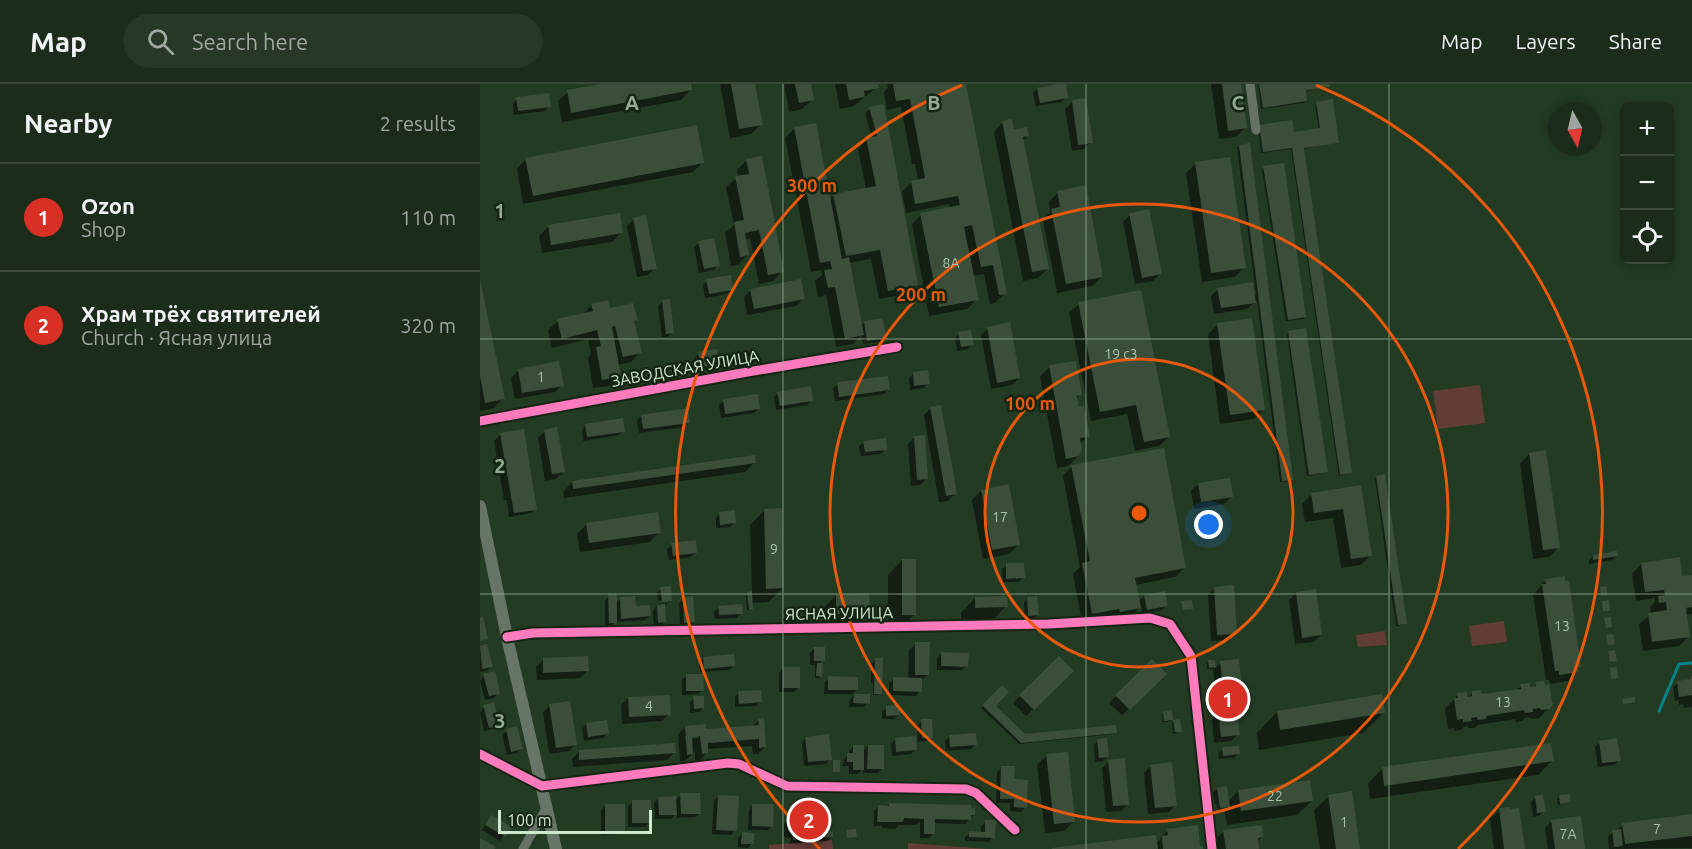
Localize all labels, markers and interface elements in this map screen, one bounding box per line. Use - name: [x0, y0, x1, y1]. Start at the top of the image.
- search box: [123, 14, 543, 68]
- icon: search: [144, 25, 177, 58]
- text: Map: [30, 26, 87, 57]
- text: Search here: [192, 29, 308, 54]
- text: Map: [1441, 29, 1482, 53]
- text: Layers: [1515, 29, 1576, 53]
- text: Share: [1609, 29, 1662, 53]
- text: A: [625, 91, 639, 114]
- text: B: [927, 91, 941, 114]
- text: C: [1232, 91, 1245, 114]
- north arrow: [1548, 102, 1602, 156]
- map controls: [1620, 102, 1674, 264]
- button: +: [1620, 102, 1674, 156]
- text: Nearby: [24, 109, 112, 138]
- text: 2 results: [380, 112, 456, 135]
- button: −: [1620, 156, 1674, 210]
- text: 300 m: [787, 175, 837, 195]
- text: Ozon: [81, 193, 135, 218]
- text: 1: [494, 199, 506, 222]
- text: 1: [38, 206, 49, 229]
- text: 110 m: [400, 206, 456, 229]
- button: locate: [1620, 210, 1674, 264]
- text: Shop: [81, 218, 126, 241]
- house number: 8А: [943, 255, 960, 271]
- text: 200 m: [896, 284, 946, 304]
- text: Храм трёх святителей: [81, 301, 321, 326]
- text: 2: [38, 314, 49, 337]
- text: 320 m: [400, 314, 456, 337]
- text: Church · Ясная улица: [81, 326, 272, 349]
- street label: ЗАВОДСКАЯ УЛИЦА: [610, 346, 761, 390]
- house number: 19 с3: [1104, 346, 1138, 362]
- house number: 1: [537, 369, 545, 385]
- text: 100 m: [1005, 393, 1055, 413]
- text: 2: [494, 454, 506, 477]
- centre of rings: [1129, 503, 1149, 523]
- house number: 17: [992, 509, 1008, 525]
- your location: [1194, 510, 1223, 539]
- house number: 9: [770, 541, 778, 557]
- street label: ЯСНАЯ УЛИЦА: [785, 603, 894, 623]
- house number: 13: [1554, 618, 1570, 634]
- pin: 1: [1208, 676, 1248, 722]
- house number: 13: [1495, 694, 1511, 710]
- house number: 4: [645, 698, 653, 714]
- text: 3: [494, 709, 506, 732]
- house number: 22: [1267, 788, 1283, 804]
- pin: 2: [790, 798, 828, 842]
- scale bar: [498, 807, 652, 834]
- text: 100 m: [507, 811, 552, 829]
- house number: 1: [1340, 814, 1348, 830]
- house number: 7: [1653, 821, 1661, 837]
- house number: 7А: [1560, 826, 1577, 842]

